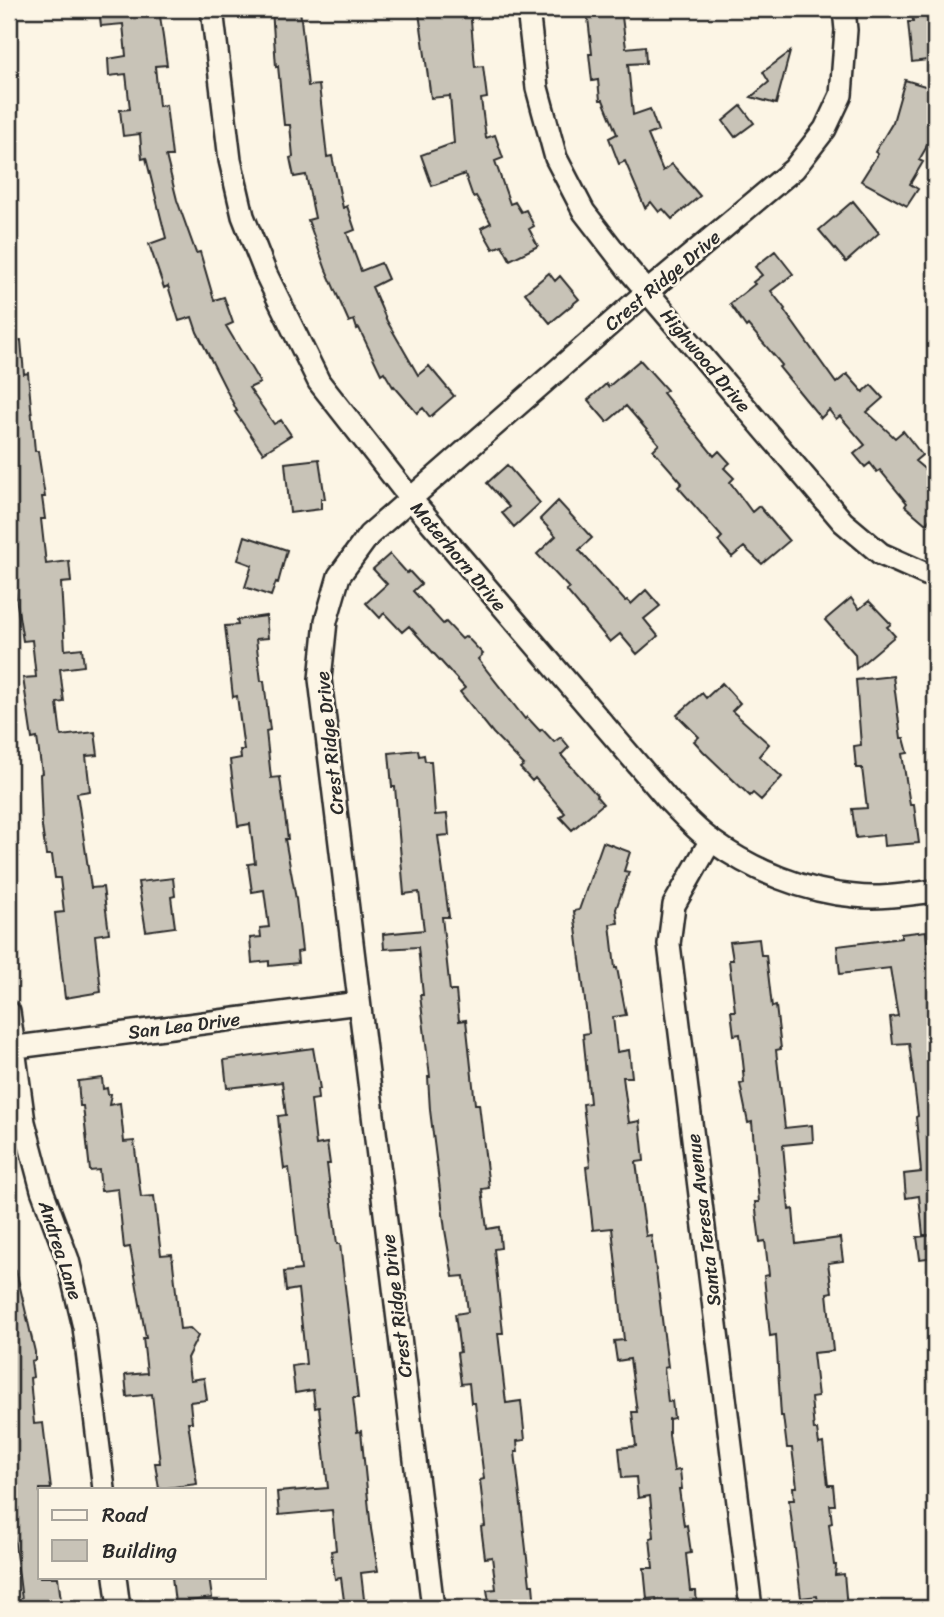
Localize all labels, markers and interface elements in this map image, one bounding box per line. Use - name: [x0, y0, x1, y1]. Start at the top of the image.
- street label: Crest Ridge Drive: [596, 221, 728, 339]
- street label: Highwood Drive: [652, 301, 760, 420]
- street label: Materhorn Drive: [402, 494, 515, 619]
- street label: Crest Ridge Drive: [306, 669, 353, 816]
- street label: San Lea Drive: [126, 1002, 242, 1049]
- street label: Santa Teresa Avenue: [677, 1132, 730, 1308]
- street label: Andrea Lane: [29, 1195, 92, 1304]
- street label: Crest Ridge Drive: [371, 1232, 422, 1380]
- legend: [38, 1488, 266, 1578]
- text: Road: [102, 1496, 149, 1534]
- text: Building: [102, 1532, 178, 1570]

